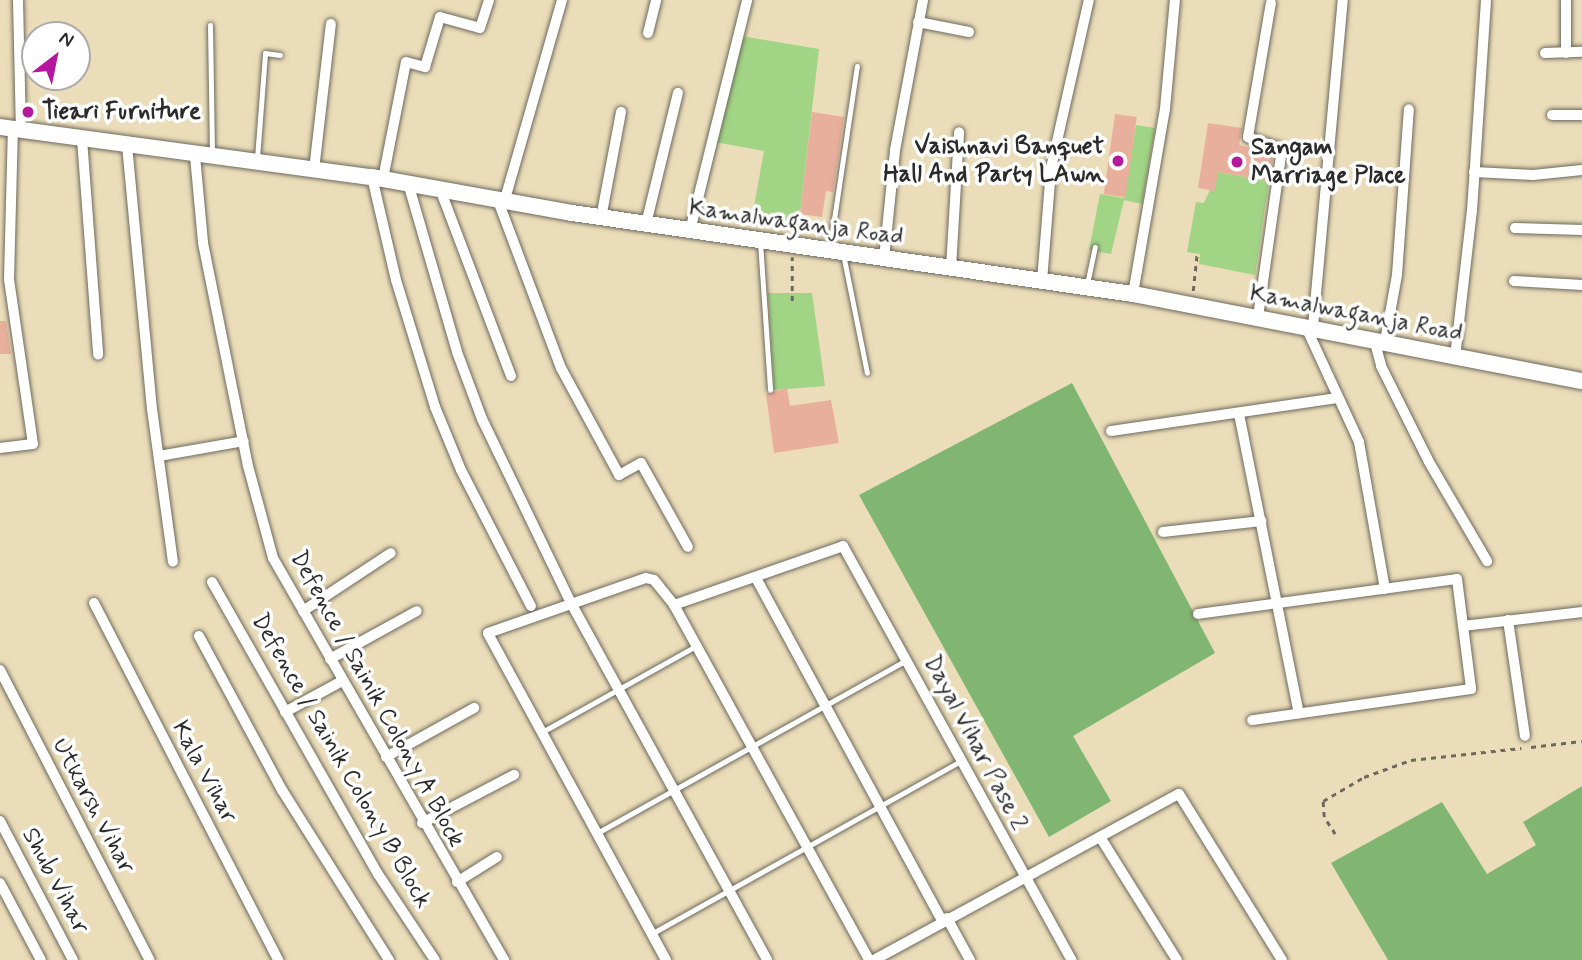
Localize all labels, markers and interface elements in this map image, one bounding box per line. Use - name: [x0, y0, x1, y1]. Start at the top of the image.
- north arrow: [21, 21, 91, 91]
- text: N: [54, 26, 78, 53]
- place label: Tieari Furniture: [42, 98, 208, 126]
- marker: Tieari Furniture: [20, 104, 36, 120]
- place label: Vaishnavi Banquet Hall And Party LAwn: [883, 133, 1104, 189]
- place label: Sangam Marriage Place: [1251, 134, 1407, 190]
- marker: Vaishnavi Banquet Hall And Party LAwn: [1110, 153, 1126, 169]
- marker: Sangam Marriage Place: [1229, 154, 1245, 170]
- street label: Kamalwaganja Road: [687, 194, 905, 252]
- street label: Kamalwaganja Road: [1247, 279, 1465, 349]
- street label: Defence / Sainik Colony A Block: [283, 546, 471, 852]
- street label: Defence / Sainik Colony B Block: [245, 609, 437, 913]
- street label: Dayal Vihar Pase 2: [917, 651, 1033, 835]
- street label: Kala Vihar: [166, 717, 242, 827]
- street label: Utkarsh Vihar: [45, 733, 141, 879]
- street label: Shub Vihar: [16, 824, 94, 938]

